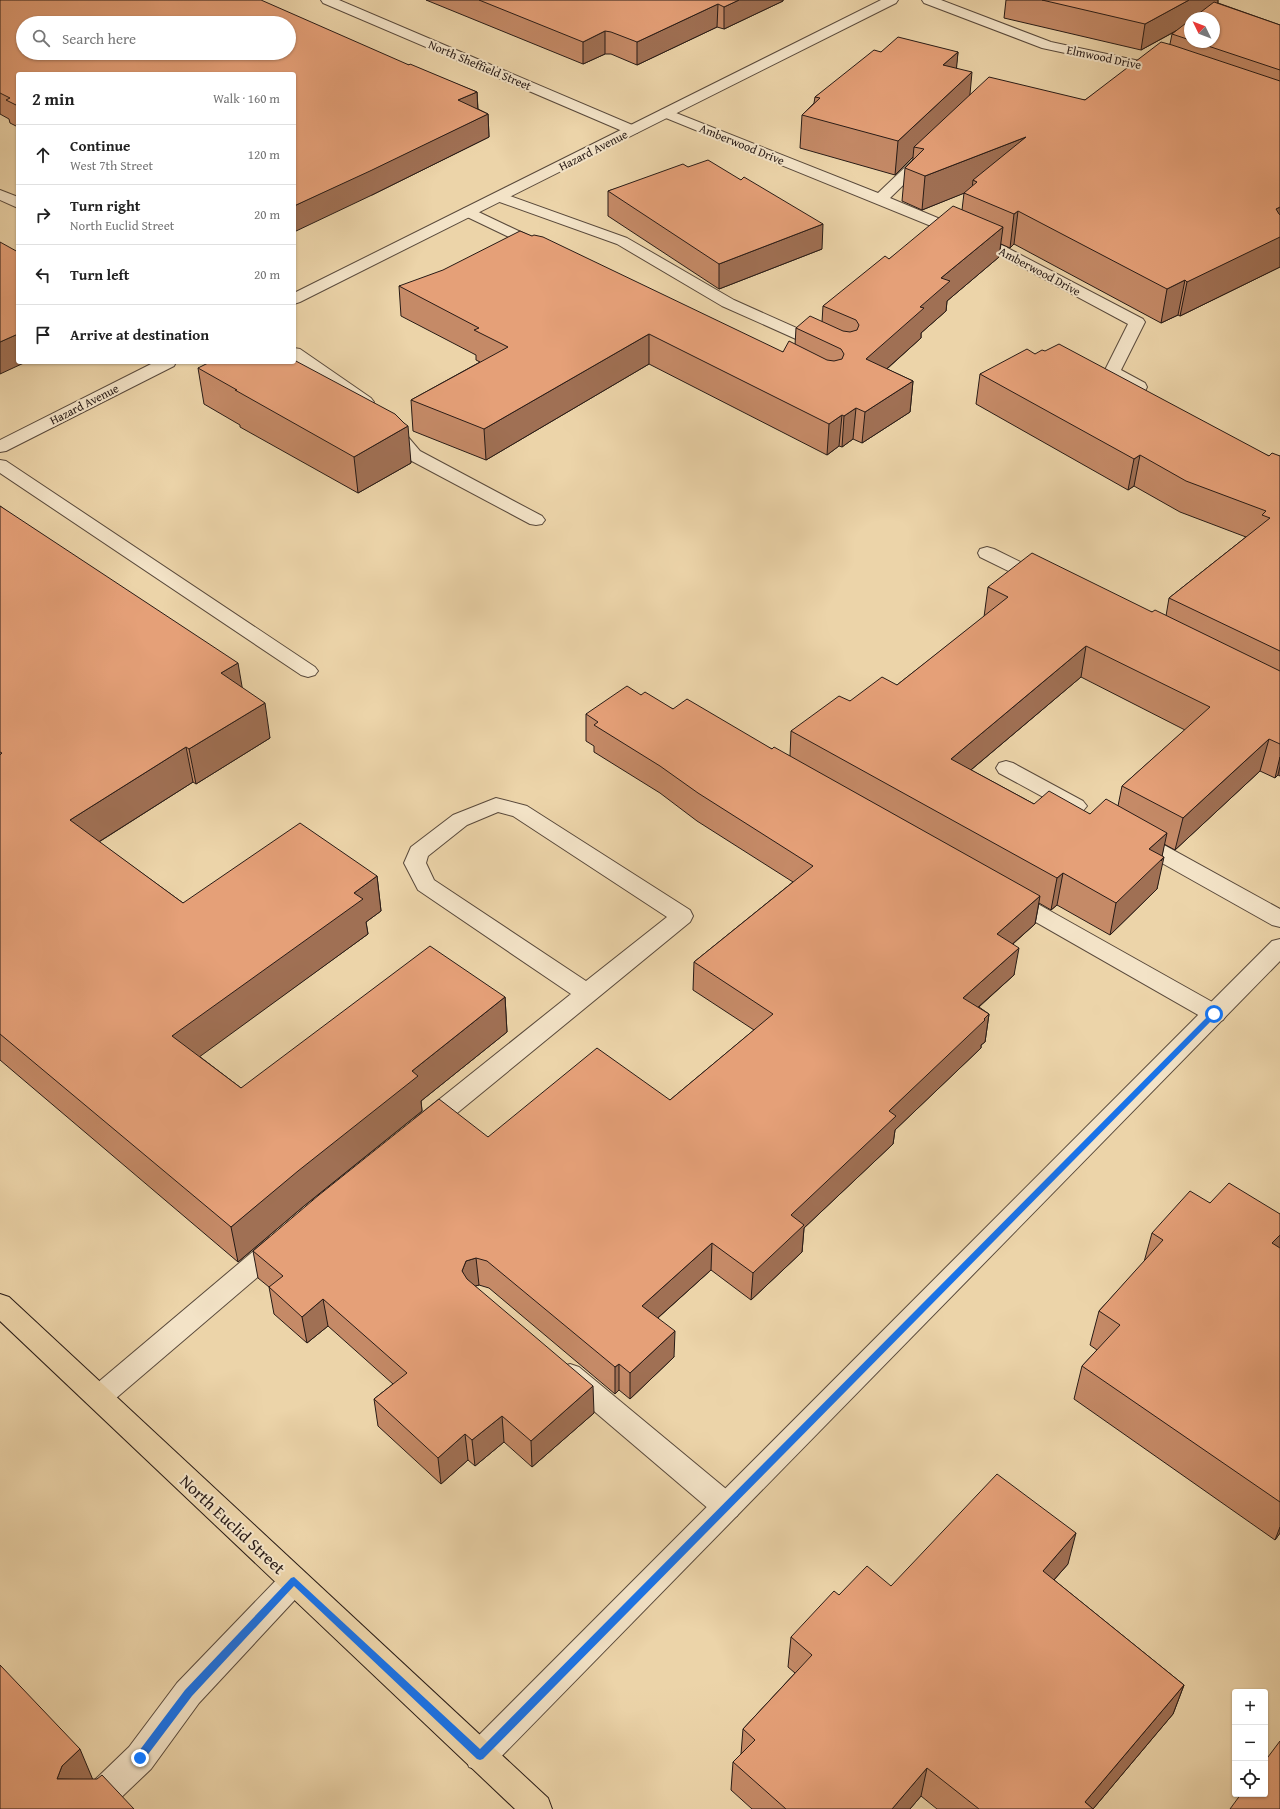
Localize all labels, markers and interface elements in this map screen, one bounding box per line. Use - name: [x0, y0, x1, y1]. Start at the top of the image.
- north arrow: [1184, 12, 1220, 48]
- search box: [16, 16, 296, 60]
- icon: search: [30, 27, 52, 49]
- text: Search here: [62, 28, 136, 49]
- street label: North Sheffield Street: [426, 36, 535, 95]
- street label: Elmwood Drive: [1065, 41, 1143, 73]
- text: 2 min: [32, 86, 74, 111]
- text: Walk · 160 m: [213, 89, 280, 108]
- street label: Amberwood Drive: [697, 119, 787, 169]
- street label: Hazard Avenue: [556, 125, 631, 175]
- text: Continue: [70, 135, 131, 156]
- icon: ahead: [32, 144, 54, 166]
- text: 120 m: [248, 145, 280, 164]
- text: West 7th Street: [70, 156, 153, 175]
- text: Turn right: [70, 195, 141, 216]
- icon: right: [32, 204, 54, 226]
- text: 20 m: [254, 205, 280, 224]
- text: North Euclid Street: [70, 216, 174, 235]
- street label: Amberwood Drive: [996, 242, 1084, 300]
- icon: left: [32, 264, 54, 286]
- text: Turn left: [70, 264, 129, 285]
- text: 20 m: [254, 265, 280, 284]
- icon: arrive: [32, 324, 54, 346]
- text: Arrive at destination: [70, 324, 209, 345]
- street label: Hazard Avenue: [47, 379, 122, 429]
- route start: [1205, 1005, 1223, 1023]
- street label: North Euclid Street: [175, 1468, 291, 1580]
- map controls: [1232, 1689, 1268, 1797]
- button: +: [1232, 1689, 1268, 1725]
- button: −: [1232, 1725, 1268, 1761]
- route end: [131, 1749, 149, 1767]
- button: locate: [1232, 1761, 1268, 1797]

